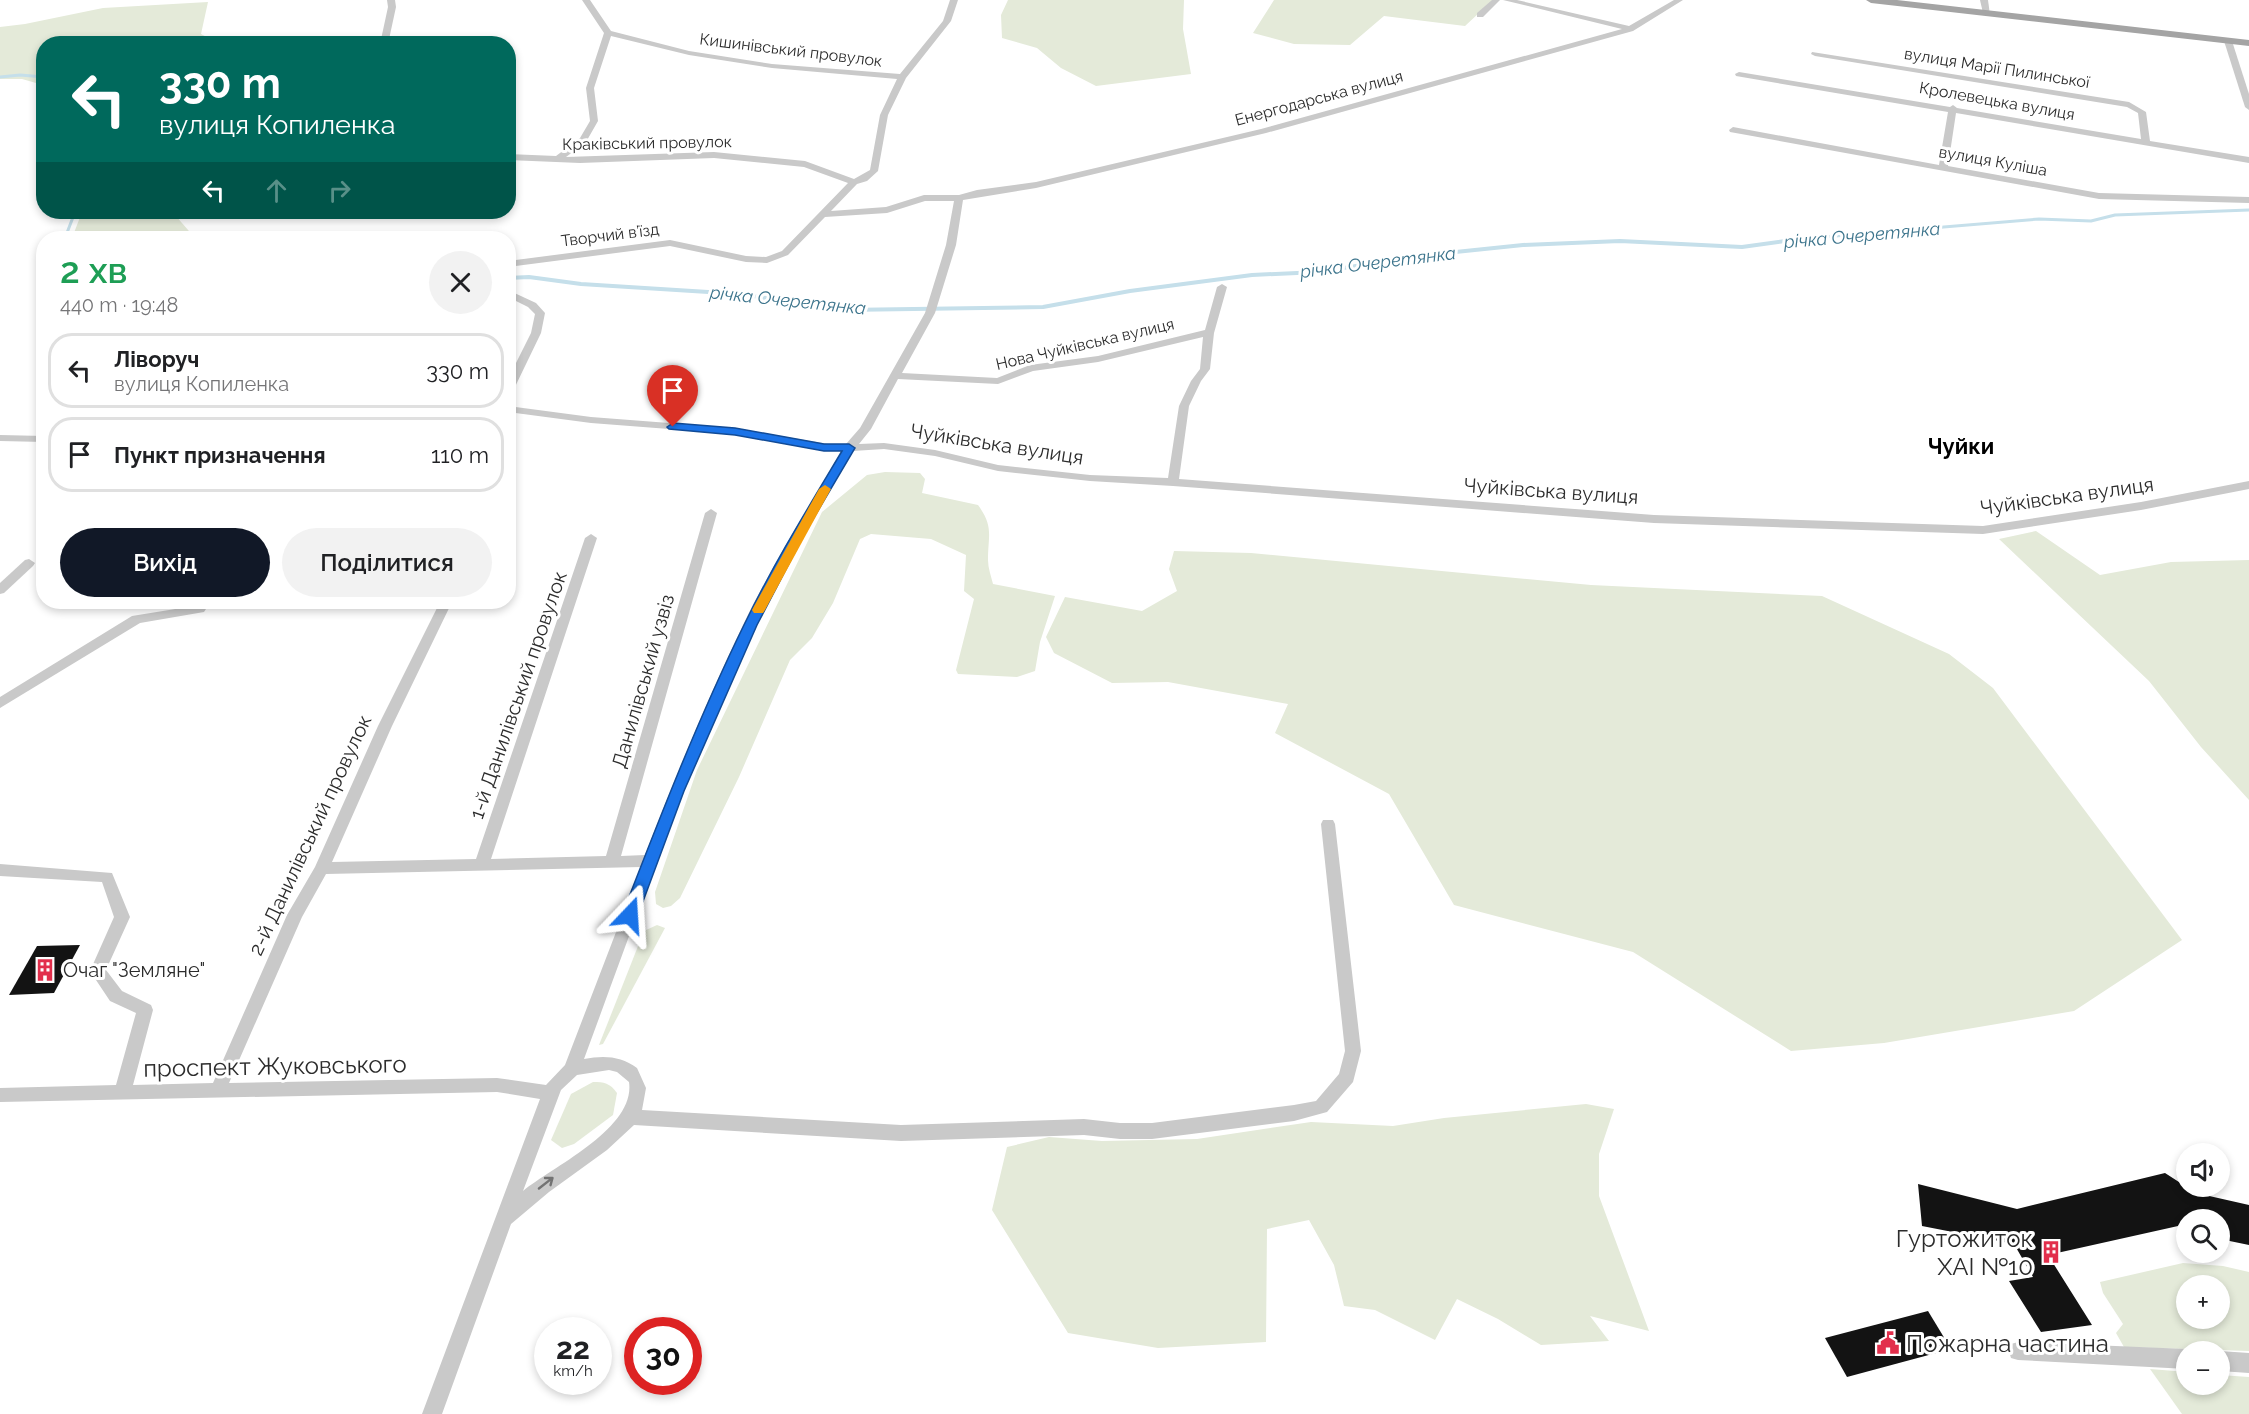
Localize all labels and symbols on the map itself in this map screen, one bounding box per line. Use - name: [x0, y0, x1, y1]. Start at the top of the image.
- street label: Кишинівський провулок: [699, 29, 883, 71]
- street label: вулиця Марії Пилинської: [1903, 44, 2092, 92]
- street label: Енергодарська вулиця: [1233, 66, 1405, 130]
- street label: Кролевецька вулиця: [1918, 78, 2076, 124]
- street label: Краківський провулок: [562, 132, 732, 154]
- street label: вулиця Куліша: [1937, 142, 2049, 180]
- water label: річка Очеретянка: [1782, 218, 1941, 252]
- street label: Творчий в’їзд: [560, 220, 660, 250]
- water label: річка Очеретянка: [1298, 242, 1457, 282]
- water label: річка Очеретянка: [708, 281, 867, 319]
- street label: Нова Чуйківська вулиця: [994, 314, 1176, 374]
- pin: [647, 365, 698, 427]
- street label: Чуйківська вулиця: [909, 418, 1085, 470]
- district label: Чуйки: [1928, 433, 1994, 459]
- street label: Чуйківська вулиця: [1979, 472, 2155, 520]
- street label: Чуйківська вулиця: [1463, 473, 1639, 509]
- street label: 1-й Данилівський провулок: [464, 568, 572, 822]
- street label: Данилівський узвіз: [607, 591, 679, 771]
- street label: 2-й Данилівський провулок: [244, 711, 376, 959]
- position arrow: [598, 883, 662, 947]
- building icon: Очаг "Земляне": [32, 957, 58, 983]
- place label: Очаг "Земляне": [63, 958, 205, 982]
- street label: проспект Жуковського: [143, 1049, 407, 1083]
- one-way arrow: [538, 1177, 554, 1190]
- place label: Гуртожиток ХАІ №10: [1896, 1224, 2033, 1281]
- building icon: Гуртожиток ХАІ №10: [2038, 1239, 2064, 1265]
- speed limit sign: 30: [624, 1317, 702, 1395]
- place label: Пожарна частина: [1906, 1329, 2109, 1358]
- public building icon: Пожарна частина: [1875, 1330, 1901, 1356]

